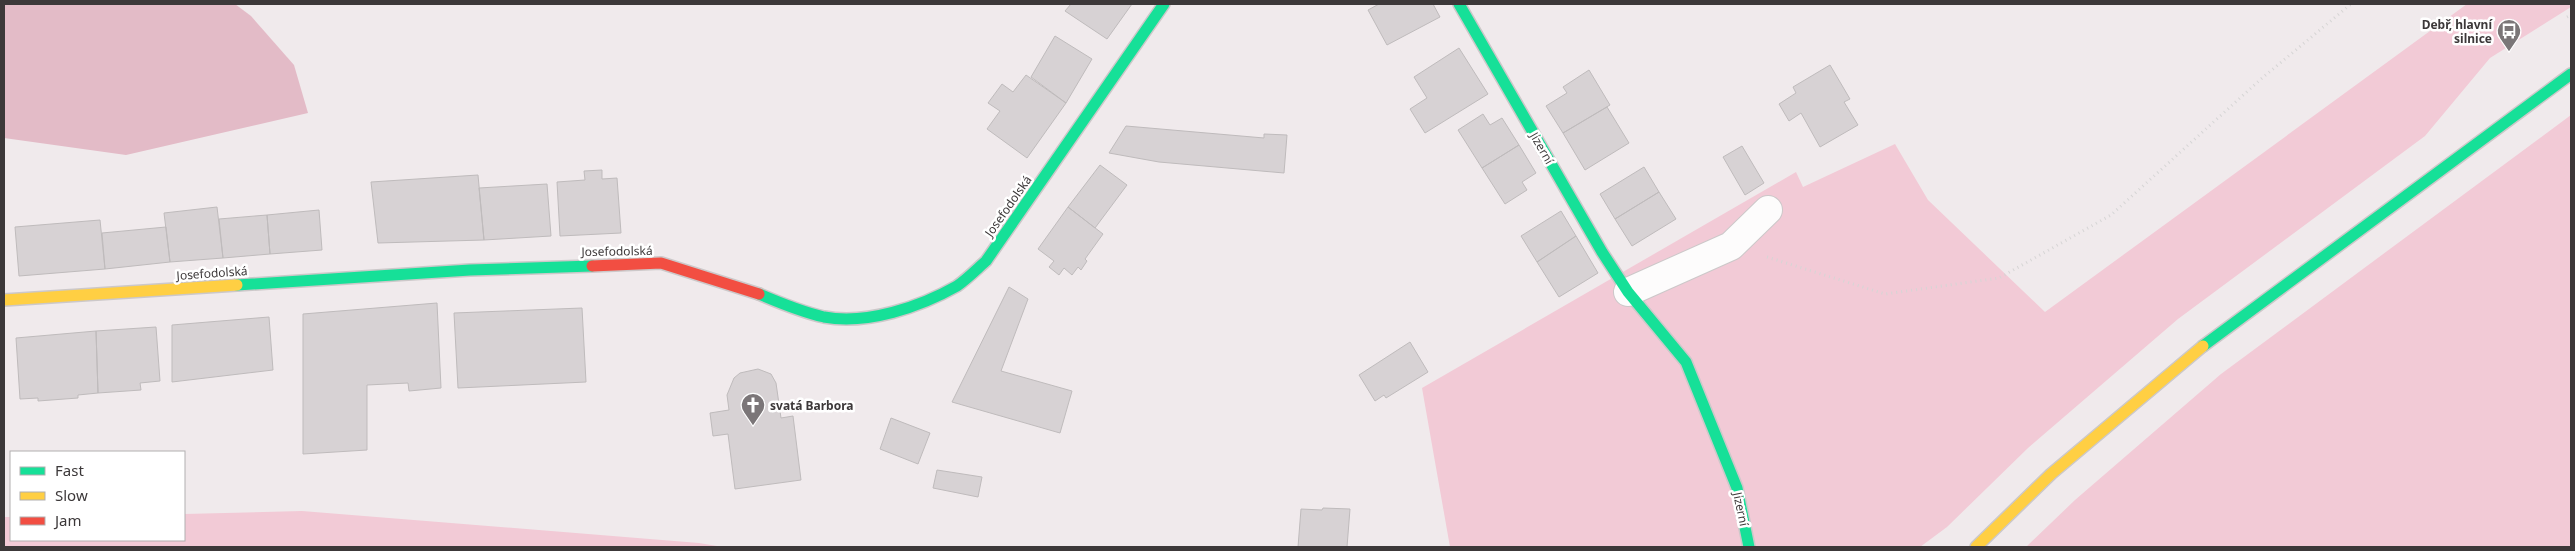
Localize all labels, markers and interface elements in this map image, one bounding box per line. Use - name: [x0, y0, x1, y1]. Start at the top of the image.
- place label: Debř, hlavní silnice: [2422, 16, 2493, 47]
- bus stop icon: Debř, hlavní silnice: [2496, 18, 2522, 52]
- street label: Jizerní: [1526, 128, 1558, 168]
- street label: Josefodolská: [980, 172, 1035, 241]
- street label: Josefodolská: [580, 242, 653, 260]
- street label: Josefodolská: [175, 262, 248, 284]
- church icon: svatá Barbora: [740, 392, 766, 426]
- place label: svatá Barbora: [770, 397, 854, 414]
- legend: [10, 451, 185, 541]
- text: Fast: [55, 460, 84, 480]
- text: Slow: [55, 485, 88, 505]
- street label: Jizerní: [1729, 490, 1753, 528]
- text: Jam: [53, 510, 82, 530]

